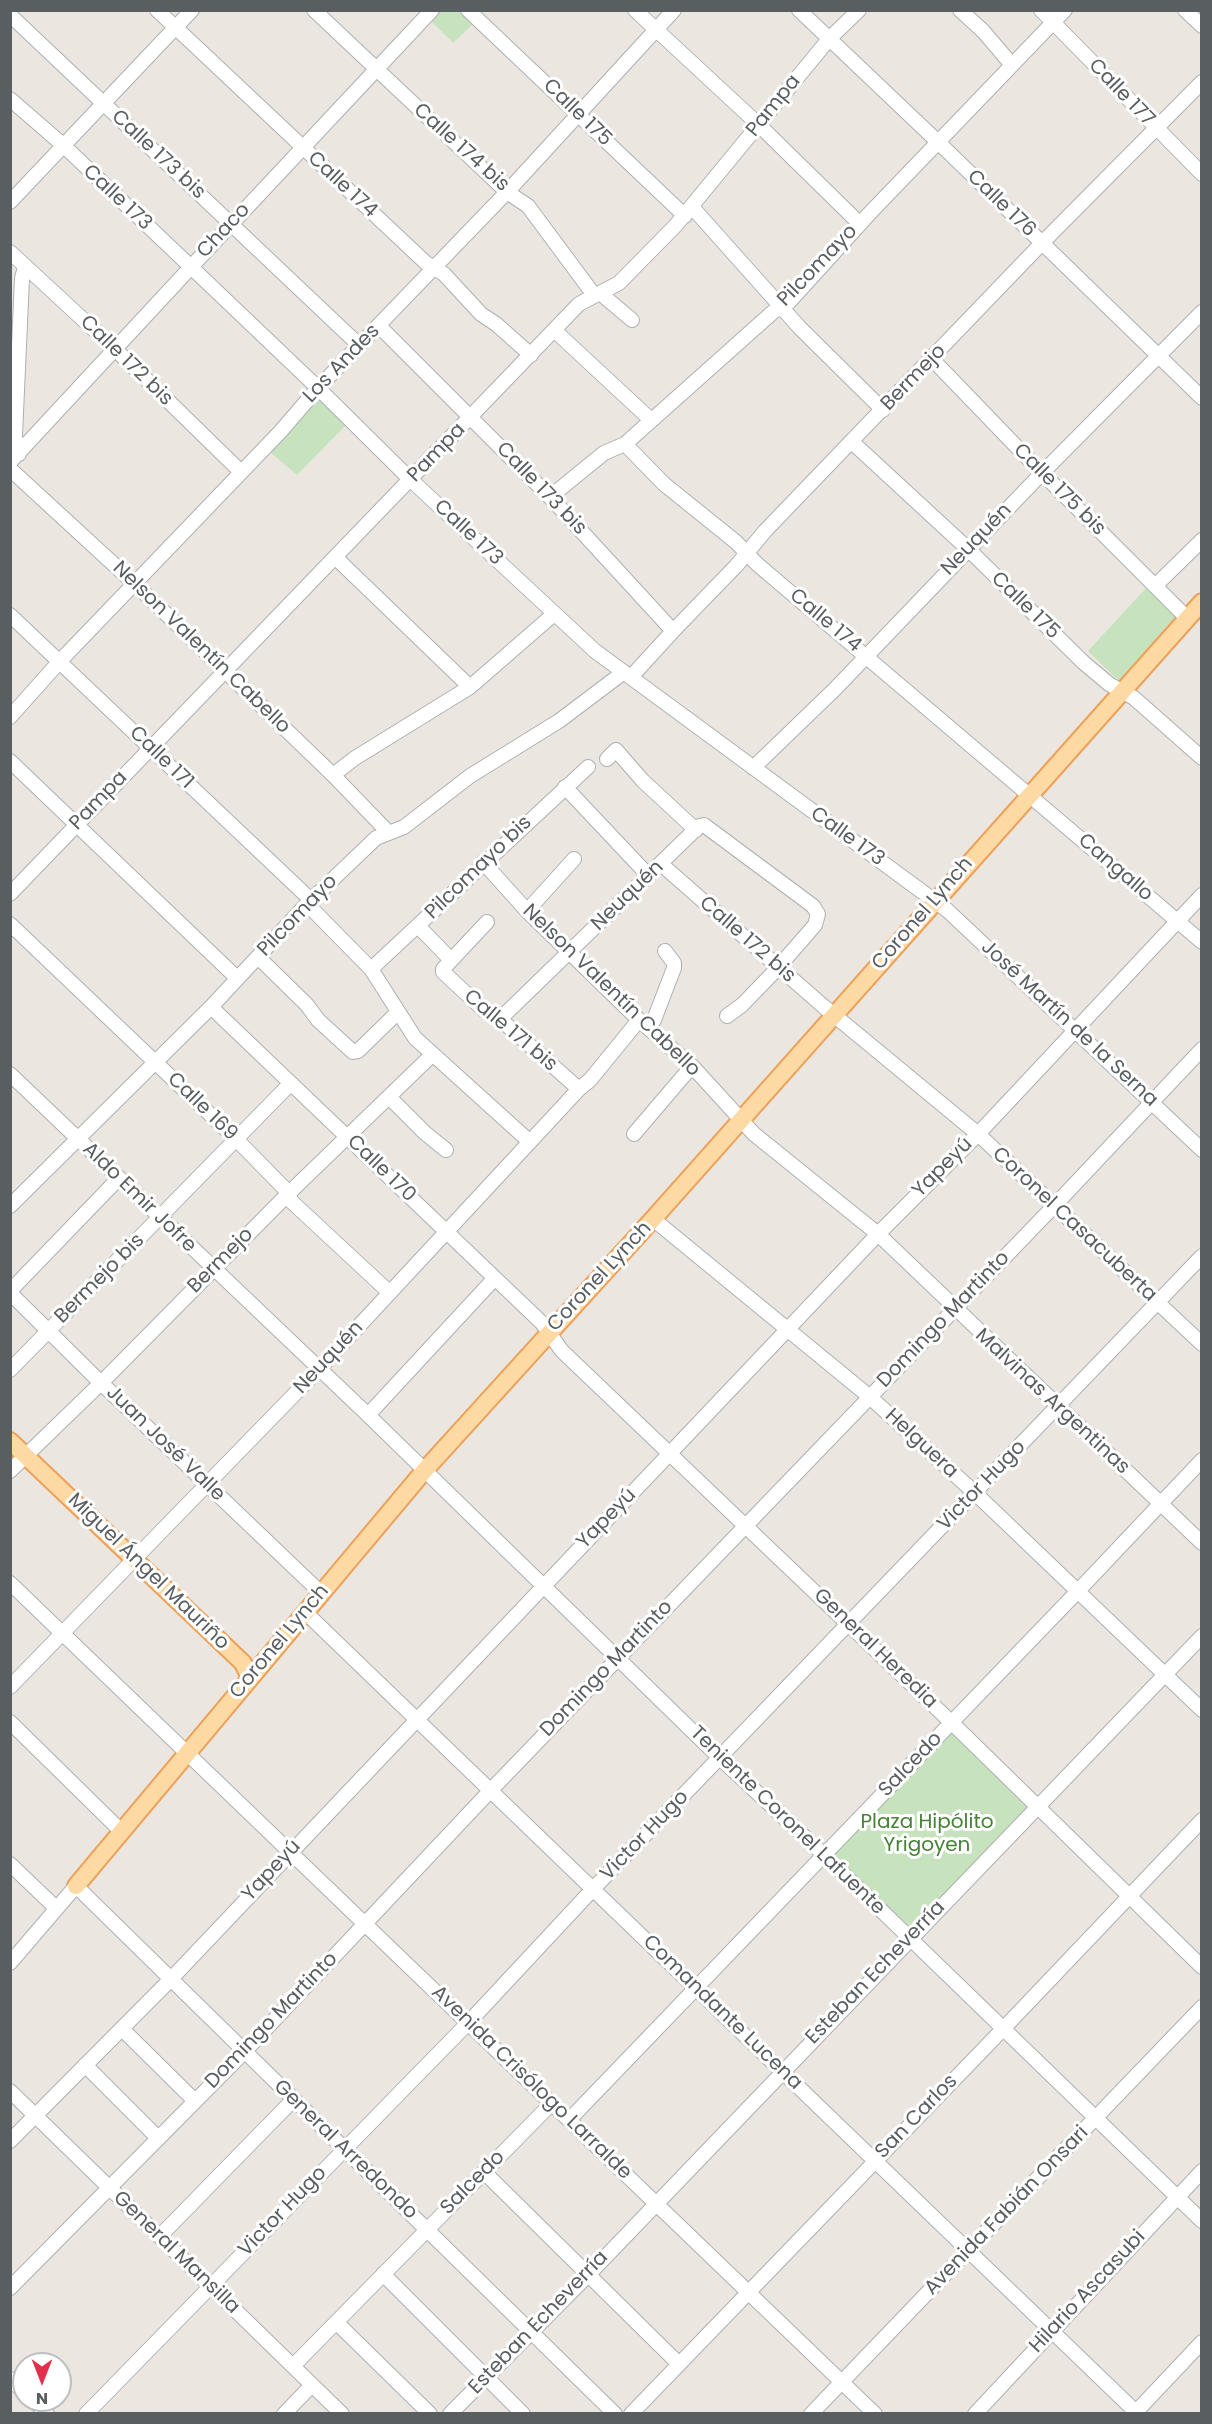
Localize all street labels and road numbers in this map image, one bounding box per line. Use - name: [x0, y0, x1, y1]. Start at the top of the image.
- street label: Calle 177: [1083, 54, 1159, 132]
- street label: Pampa: [742, 70, 806, 142]
- street label: Calle 175: [538, 74, 616, 152]
- street label: Calle 174 bis: [408, 99, 514, 197]
- street label: Calle 173 bis: [106, 105, 210, 205]
- street label: Calle 174: [302, 147, 382, 223]
- street label: Calle 173: [77, 160, 157, 236]
- street label: Calle 176: [962, 165, 1040, 243]
- street label: Chaco: [192, 198, 256, 264]
- street label: Pilcomayo: [773, 220, 863, 312]
- street label: Calle 172 bis: [75, 311, 177, 411]
- street label: Los Andes: [299, 320, 385, 408]
- street label: Bermejo: [877, 340, 951, 416]
- street label: Pampa: [403, 419, 471, 487]
- street label: Calle 173 bis: [491, 438, 591, 540]
- street label: Calle 175 bis: [1008, 439, 1110, 541]
- street label: Calle 173: [428, 495, 508, 571]
- street label: Neuquén: [937, 499, 1017, 581]
- street label: Nelson Valentín Cabello: [107, 557, 295, 739]
- street label: Calle 175: [986, 567, 1064, 645]
- street label: Calle 174: [784, 584, 866, 658]
- street label: Calle 171: [124, 721, 198, 795]
- street label: Pampa: [65, 767, 133, 835]
- street label: Calle 173: [805, 802, 889, 872]
- street label: Pilcomayo bis: [421, 811, 537, 925]
- street label: Cangallo: [1073, 829, 1157, 907]
- street label: Coronel Lynch: [867, 853, 979, 975]
- street label: Neuquén: [587, 856, 669, 936]
- street label: Pilcomayo: [253, 870, 343, 962]
- street label: Calle 172 bis: [694, 892, 800, 988]
- street label: Nelson Valentín Cabello: [517, 900, 705, 1082]
- street label: José Martín de la Serna: [976, 936, 1162, 1112]
- street label: Calle 171 bis: [458, 985, 562, 1077]
- street label: Calle 169: [162, 1068, 242, 1146]
- street label: Calle 170: [342, 1130, 420, 1208]
- street label: Yapeyú: [908, 1133, 978, 1203]
- street label: Aldo Emir Jofre: [77, 1138, 201, 1258]
- street label: Coronel Casacuberta: [987, 1143, 1161, 1307]
- street label: Coronel Lynch: [543, 1217, 657, 1337]
- street label: Bermejo: [183, 1223, 259, 1299]
- street label: Bermejo bis: [50, 1229, 150, 1329]
- street label: Domingo Martinto: [873, 1247, 1015, 1393]
- street label: Neuquén: [289, 1317, 369, 1399]
- street label: Malvinas Argentinas: [970, 1324, 1134, 1480]
- street label: Juan José Valle: [101, 1381, 229, 1507]
- street label: Helguera: [880, 1404, 962, 1484]
- street label: Victor Hugo: [933, 1436, 1031, 1536]
- street label: Yapeyú: [572, 1484, 642, 1554]
- street label: Miguel Ángel Mauriño: [62, 1489, 234, 1655]
- street label: Coronel Lynch: [225, 1580, 335, 1704]
- street label: General Heredia: [808, 1584, 942, 1714]
- street label: Domingo Martinto: [536, 1596, 678, 1742]
- street label: Teniente Coronel Lafuente: [685, 1722, 889, 1920]
- street label: Salcedo: [874, 1728, 948, 1802]
- street label: Victor Hugo: [596, 1786, 694, 1886]
- street label: Yapeyú: [238, 1835, 306, 1907]
- street label: Esteban Echeverría: [801, 1896, 951, 2050]
- street label: Comandante Lucena: [637, 1931, 807, 2095]
- street label: Domingo Martinto: [201, 1948, 343, 2094]
- street label: Avenida Crisólogo Larralde: [426, 1981, 636, 2185]
- street label: San Carlos: [871, 2070, 963, 2164]
- street label: General Arredondo: [268, 2075, 422, 2225]
- street label: Avenida Fabián Onsari: [920, 2121, 1094, 2301]
- street label: Salcedo: [436, 2146, 510, 2220]
- street label: Victor Hugo: [234, 2162, 332, 2262]
- street label: General Mansilla: [108, 2186, 244, 2320]
- street label: Hilario Ascasubi: [1025, 2226, 1151, 2358]
- street label: Esteban Echeverría: [464, 2246, 614, 2400]

